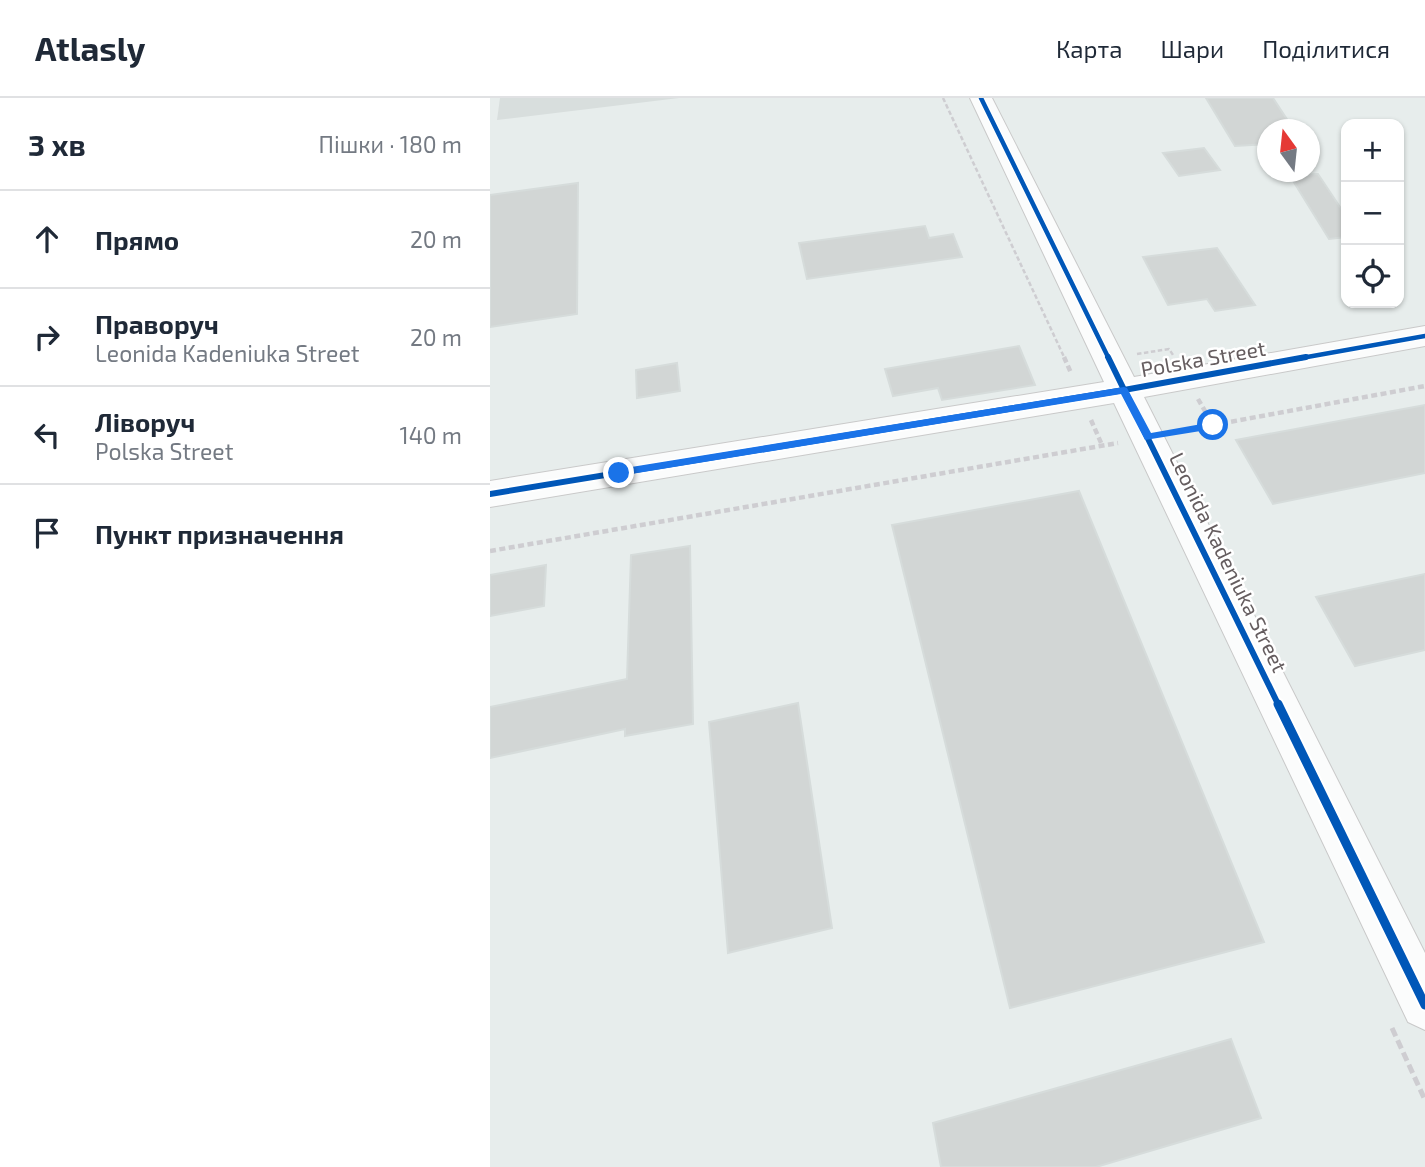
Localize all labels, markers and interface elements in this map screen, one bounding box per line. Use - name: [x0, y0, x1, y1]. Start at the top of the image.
- text: Atlasly: [35, 28, 145, 68]
- text: Карта: [1056, 34, 1123, 63]
- text: Шари: [1161, 34, 1224, 63]
- text: Поділитися: [1262, 34, 1390, 63]
- north arrow: [1257, 119, 1320, 182]
- map controls: [1341, 119, 1404, 308]
- button: +: [1341, 119, 1404, 182]
- text: 3 хв: [28, 126, 86, 162]
- text: Пішки · 180 m: [319, 130, 462, 158]
- button: −: [1341, 182, 1404, 245]
- icon: ahead: [28, 220, 66, 258]
- text: Прямо: [95, 224, 179, 255]
- text: 20 m: [410, 225, 462, 253]
- button: locate: [1341, 245, 1404, 308]
- text: Праворуч: [95, 308, 219, 339]
- icon: right: [28, 318, 66, 356]
- text: 20 m: [410, 323, 462, 351]
- street label: Polska Street: [1139, 335, 1267, 381]
- text: Leonida Kadeniuka Street: [95, 339, 360, 367]
- text: Ліворуч: [95, 406, 195, 437]
- route start: [1197, 409, 1228, 440]
- icon: left: [28, 416, 66, 454]
- text: 140 m: [400, 421, 462, 449]
- text: Polska Street: [95, 437, 233, 465]
- street label: Leonida Kadeniuka Street: [1165, 448, 1293, 676]
- route end: [603, 457, 634, 488]
- icon: arrive: [28, 514, 66, 552]
- text: Пункт призначення: [95, 518, 344, 549]

